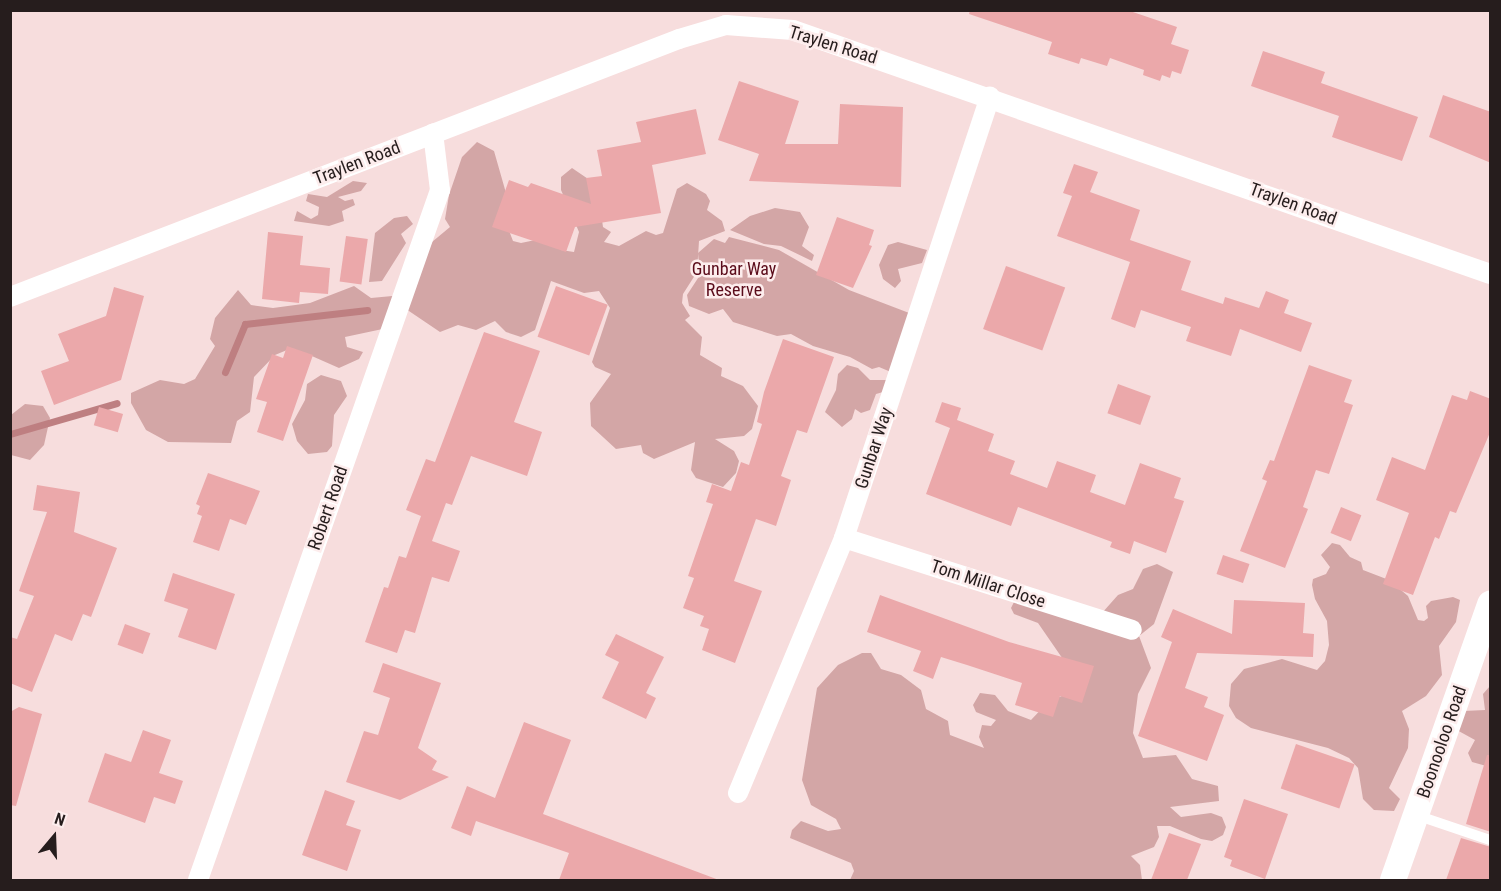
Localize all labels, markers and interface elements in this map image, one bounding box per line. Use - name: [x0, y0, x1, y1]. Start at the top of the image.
- street label: Traylen Road: [786, 21, 880, 69]
- street label: Traylen Road: [310, 137, 404, 189]
- street label: Traylen Road: [1246, 178, 1340, 230]
- park label: Gunbar Way Reserve: [692, 259, 776, 302]
- street label: Gunbar Way: [851, 404, 897, 492]
- street label: Robert Road: [304, 463, 352, 553]
- street label: Tom Millar Close: [928, 555, 1048, 613]
- street label: Boonooloo Road: [1413, 683, 1471, 801]
- north arrow: [24, 807, 84, 867]
- text: N: [52, 809, 68, 830]

